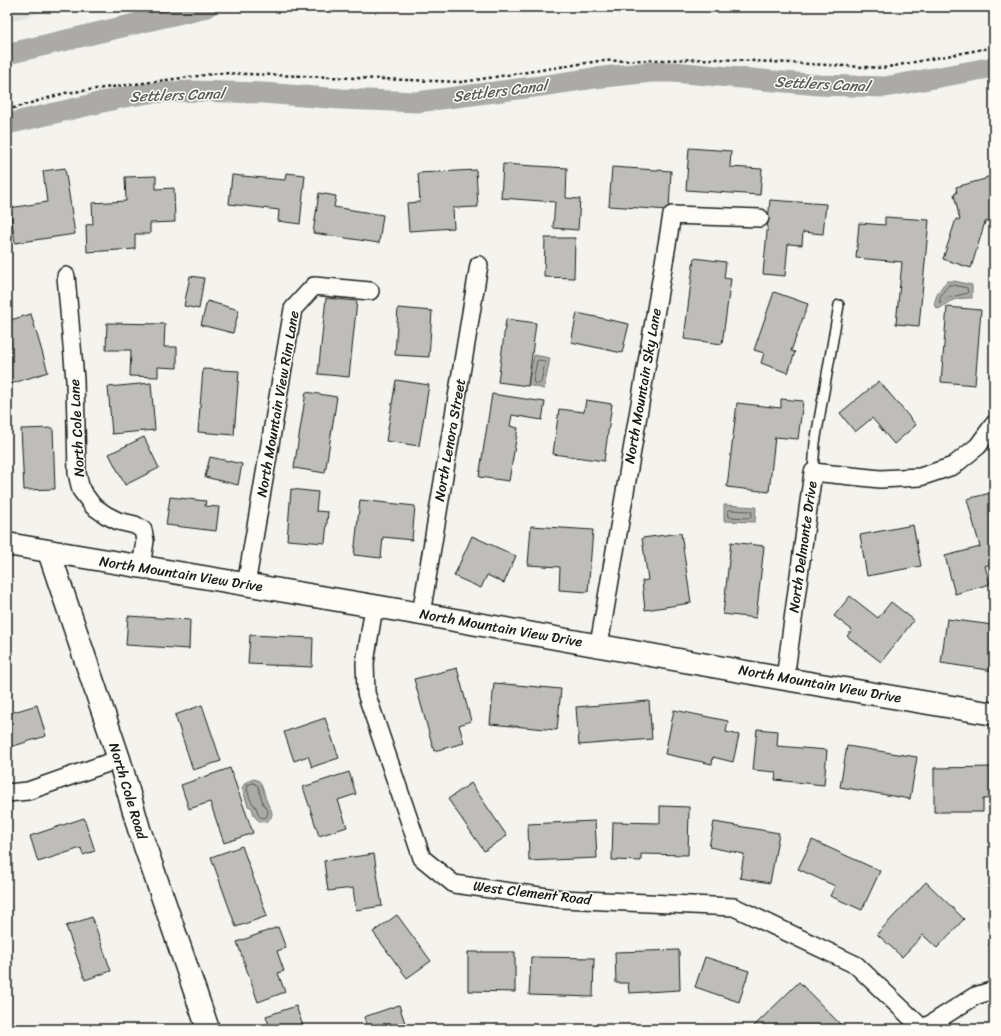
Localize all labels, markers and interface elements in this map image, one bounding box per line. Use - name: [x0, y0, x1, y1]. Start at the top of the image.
- water label: Settlers Canal: [774, 69, 874, 100]
- water label: Settlers Canal: [452, 72, 552, 110]
- water label: Settlers Canal: [129, 80, 228, 110]
- street label: North Mountain Sky Lane: [617, 306, 669, 466]
- street label: North Mountain View Rim Lane: [249, 309, 307, 499]
- street label: North Lenora Street: [427, 377, 473, 503]
- street label: North Cole Lane: [62, 378, 92, 478]
- street label: North Delmonte Drive: [781, 479, 825, 614]
- street label: North Mountain View Drive: [97, 549, 265, 599]
- street label: North Mountain View Drive: [418, 601, 585, 655]
- street label: North Mountain View Drive: [737, 657, 904, 711]
- street label: North Cole Road: [101, 740, 155, 844]
- street label: West Clement Road: [472, 873, 594, 913]

